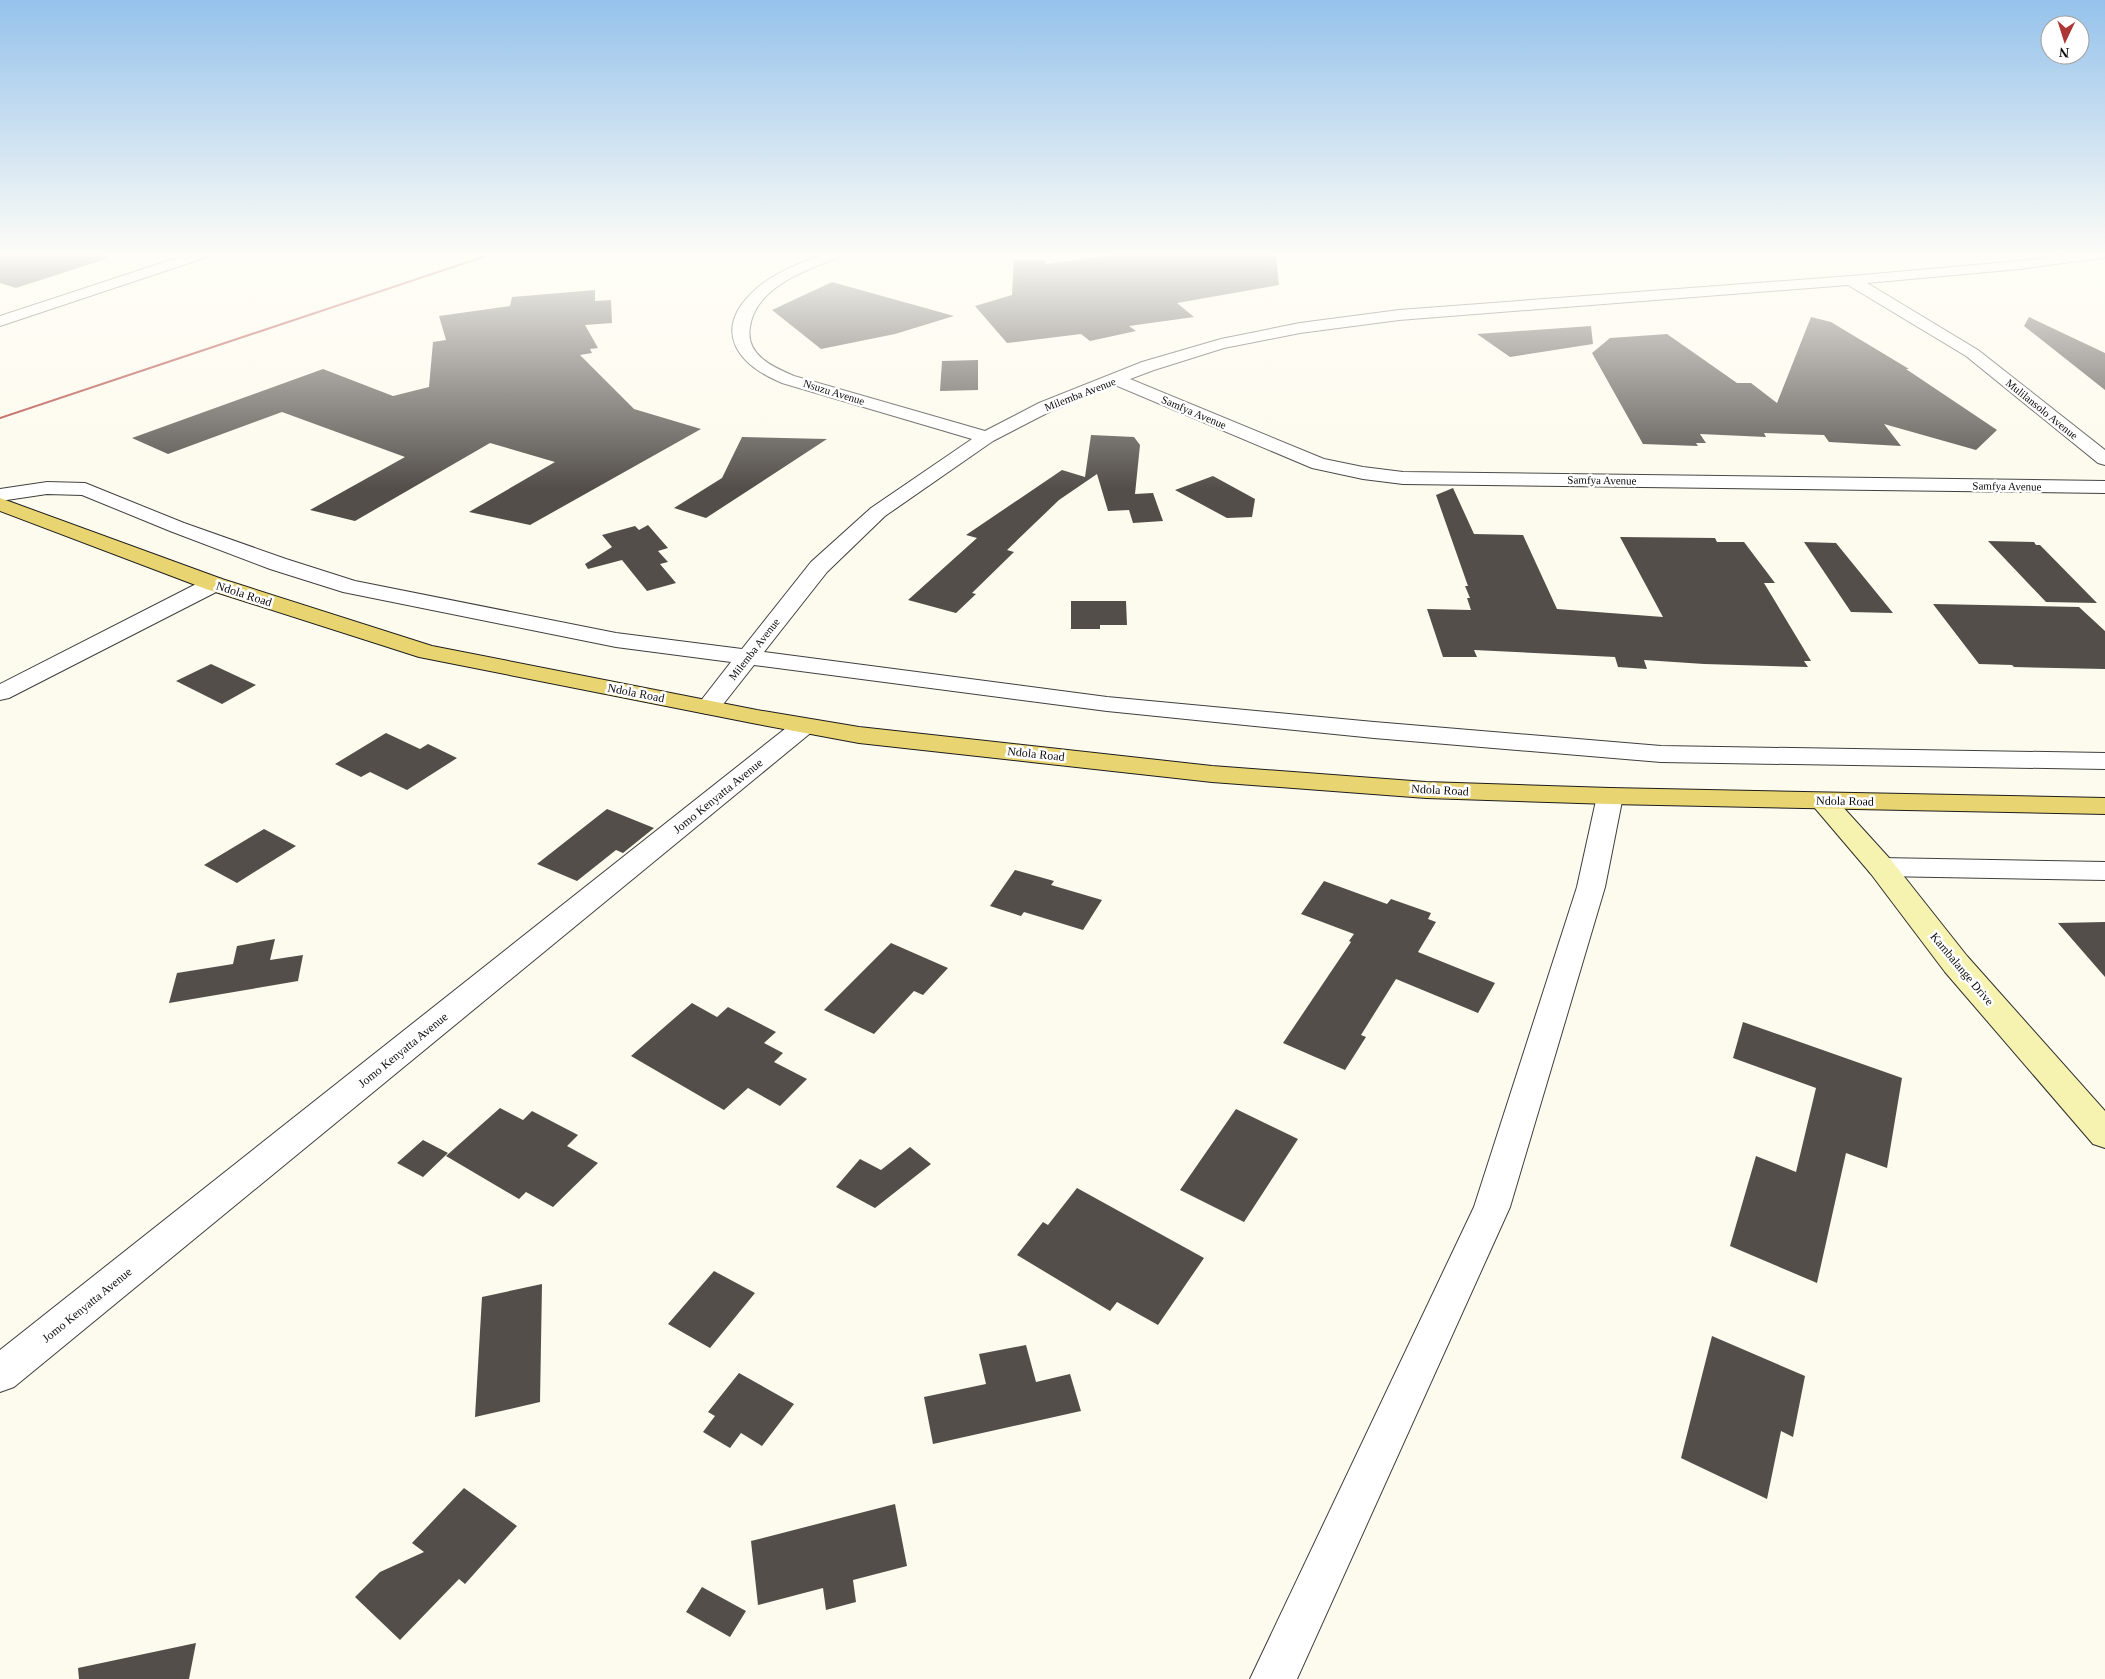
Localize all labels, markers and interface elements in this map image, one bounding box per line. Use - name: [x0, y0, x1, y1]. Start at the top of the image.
- north arrow: [2040, 15, 2090, 65]
- text: N: [2059, 45, 2070, 60]
- street label: Milemba Avenue: [1043, 375, 1117, 413]
- street label: Mulilansolo Avenue: [2004, 376, 2080, 442]
- street label: Nsuzu Avenue: [802, 377, 866, 407]
- street label: Samfya Avenue: [1160, 393, 1228, 431]
- street label: Samfya Avenue: [1567, 473, 1637, 487]
- street label: Samfya Avenue: [1972, 479, 2042, 493]
- street label: Ndola Road: [214, 578, 274, 610]
- street label: Milemba Avenue: [726, 616, 782, 682]
- street label: Ndola Road: [606, 681, 666, 705]
- street label: Ndola Road: [1007, 744, 1065, 764]
- street label: Jomo Kenyatta Avenue: [670, 756, 766, 836]
- street label: Ndola Road: [1411, 782, 1469, 798]
- street label: Ndola Road: [1816, 793, 1874, 809]
- street label: Kambalange Drive: [1927, 930, 1997, 1008]
- street label: Jomo Kenyatta Avenue: [355, 1010, 451, 1090]
- street label: Jomo Kenyatta Avenue: [39, 1265, 135, 1345]

